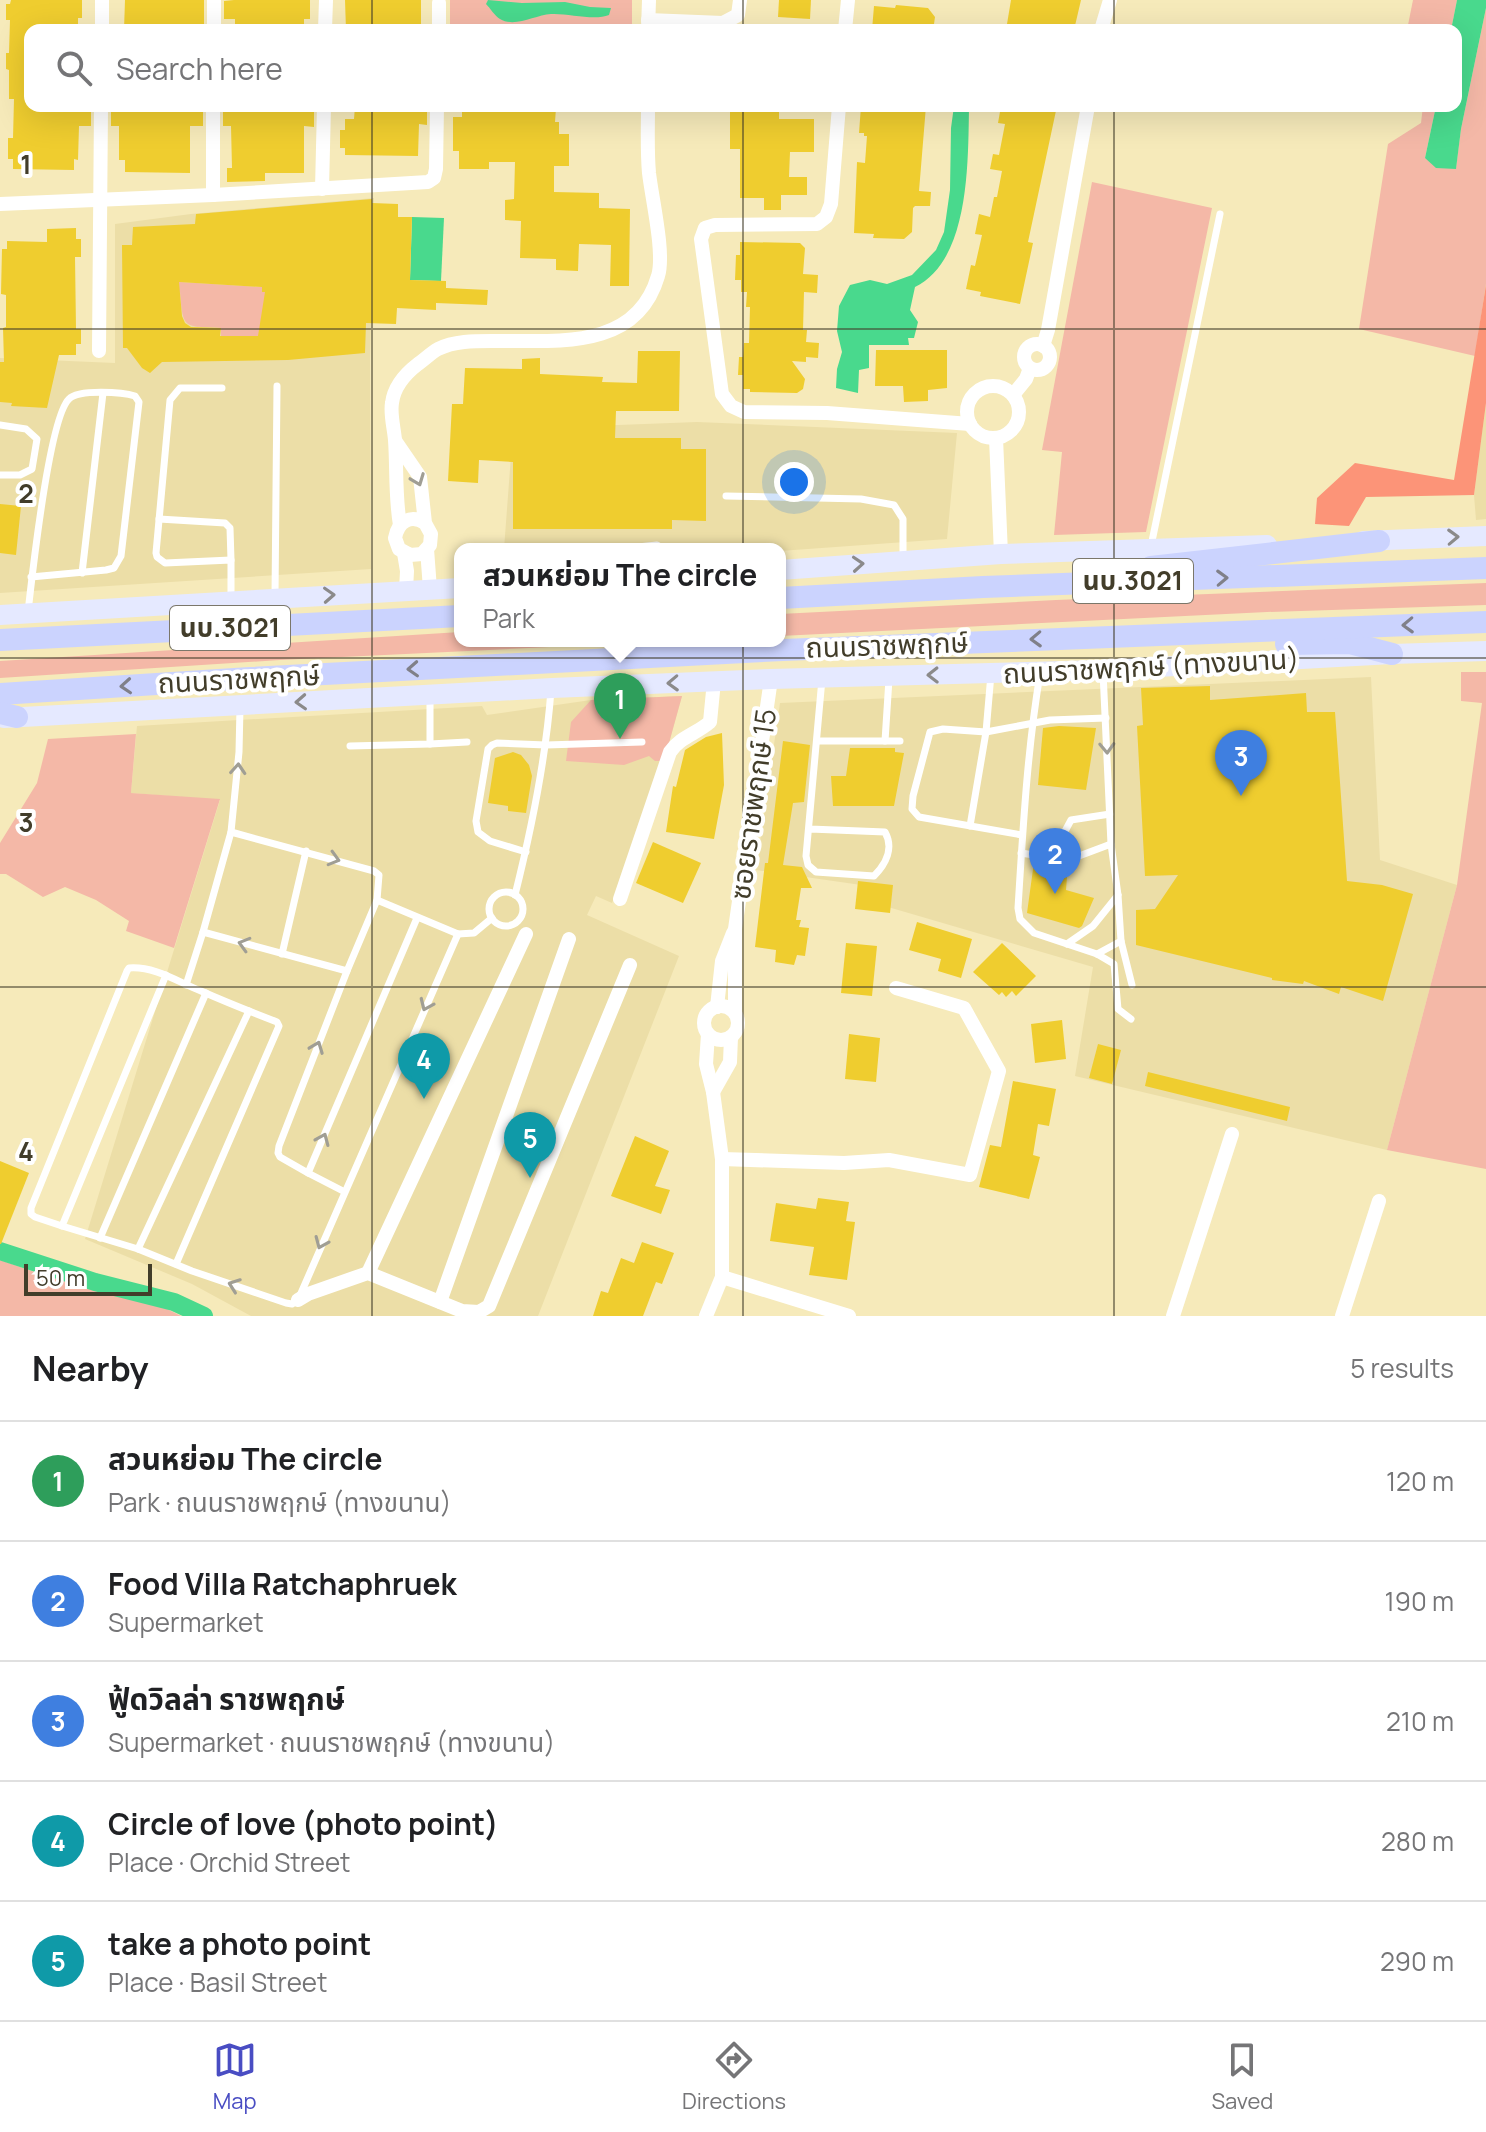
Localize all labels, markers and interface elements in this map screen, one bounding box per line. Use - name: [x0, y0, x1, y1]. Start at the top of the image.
- search box: [24, 24, 1462, 112]
- icon: search: [52, 46, 96, 90]
- text: Search here: [116, 48, 283, 89]
- text: 1: [20, 146, 32, 182]
- your location: [774, 462, 814, 502]
- one-way arrow: [408, 472, 425, 486]
- text: 2: [18, 475, 34, 511]
- one-way arrow: [1447, 529, 1460, 546]
- popup: [454, 543, 786, 647]
- text: สวนหย่อม The circle: [483, 554, 757, 595]
- one-way arrow: [852, 556, 865, 573]
- road number: นบ.3021: [1073, 559, 1193, 603]
- one-way arrow: [1216, 569, 1229, 586]
- one-way arrow: [323, 587, 336, 604]
- text: Park: [483, 600, 535, 636]
- road number: นบ.3021: [170, 606, 290, 650]
- one-way arrow: [1401, 616, 1414, 633]
- street label: ถนนราชพฤกษ์: [805, 622, 969, 666]
- one-way arrow: [1029, 630, 1042, 647]
- street label: ถนนราชพฤกษ์ (ทางขนาน): [1002, 638, 1300, 692]
- street label: ถนนราชพฤกษ์: [157, 655, 321, 701]
- one-way arrow: [406, 660, 419, 677]
- one-way arrow: [926, 667, 939, 684]
- pin: 1: [594, 673, 646, 739]
- one-way arrow: [666, 674, 679, 691]
- one-way arrow: [119, 677, 132, 694]
- one-way arrow: [294, 693, 307, 710]
- street label: ซอยราชพฤกษ์ 15: [720, 706, 784, 902]
- pin: 3: [1215, 730, 1267, 796]
- one-way arrow: [1098, 742, 1115, 755]
- one-way arrow: [229, 762, 246, 775]
- text: 3: [18, 804, 34, 840]
- pin: 2: [1029, 828, 1081, 894]
- one-way arrow: [326, 850, 340, 866]
- one-way arrow: [238, 937, 252, 953]
- one-way arrow: [420, 997, 436, 1012]
- pin: 4: [398, 1033, 450, 1099]
- one-way arrow: [307, 1041, 324, 1055]
- pin: 5: [504, 1112, 556, 1178]
- text: 4: [18, 1133, 34, 1169]
- one-way arrow: [313, 1133, 329, 1147]
- one-way arrow: [315, 1235, 331, 1249]
- scale bar: [24, 1260, 152, 1296]
- text: 50 m: [36, 1263, 85, 1293]
- one-way arrow: [227, 1278, 241, 1295]
- text: Nearby: [32, 1345, 148, 1391]
- text: 5 results: [1350, 1350, 1454, 1386]
- text: สวนหย่อม The circle: [108, 1438, 383, 1479]
- text: 1: [52, 1463, 64, 1499]
- text: 120 m: [1386, 1463, 1454, 1499]
- text: Park · ถนนราชพฤกษ์ (ทางขนาน): [108, 1484, 452, 1520]
- text: Food Villa Ratchaphruek: [108, 1563, 457, 1604]
- text: 2: [50, 1583, 66, 1619]
- text: 190 m: [1385, 1583, 1454, 1619]
- text: Supermarket: [108, 1604, 264, 1640]
- text: ฟู้ดวิลล่า ราชพฤกษ์: [108, 1678, 345, 1719]
- text: 3: [50, 1703, 66, 1739]
- text: 210 m: [1386, 1703, 1454, 1739]
- text: Supermarket · ถนนราชพฤกษ์ (ทางขนาน): [108, 1724, 555, 1760]
- text: Circle of love (photo point): [108, 1803, 499, 1844]
- text: 4: [50, 1823, 66, 1859]
- text: 280 m: [1381, 1823, 1454, 1859]
- text: Place · Orchid Street: [108, 1844, 351, 1880]
- text: take a photo point: [108, 1923, 371, 1964]
- text: 5: [50, 1943, 66, 1979]
- text: 290 m: [1380, 1943, 1454, 1979]
- text: Place · Basil Street: [108, 1964, 327, 2000]
- tab: Map: [213, 2038, 257, 2116]
- tab: Directions: [682, 2038, 786, 2116]
- tab: Saved: [1211, 2038, 1273, 2116]

